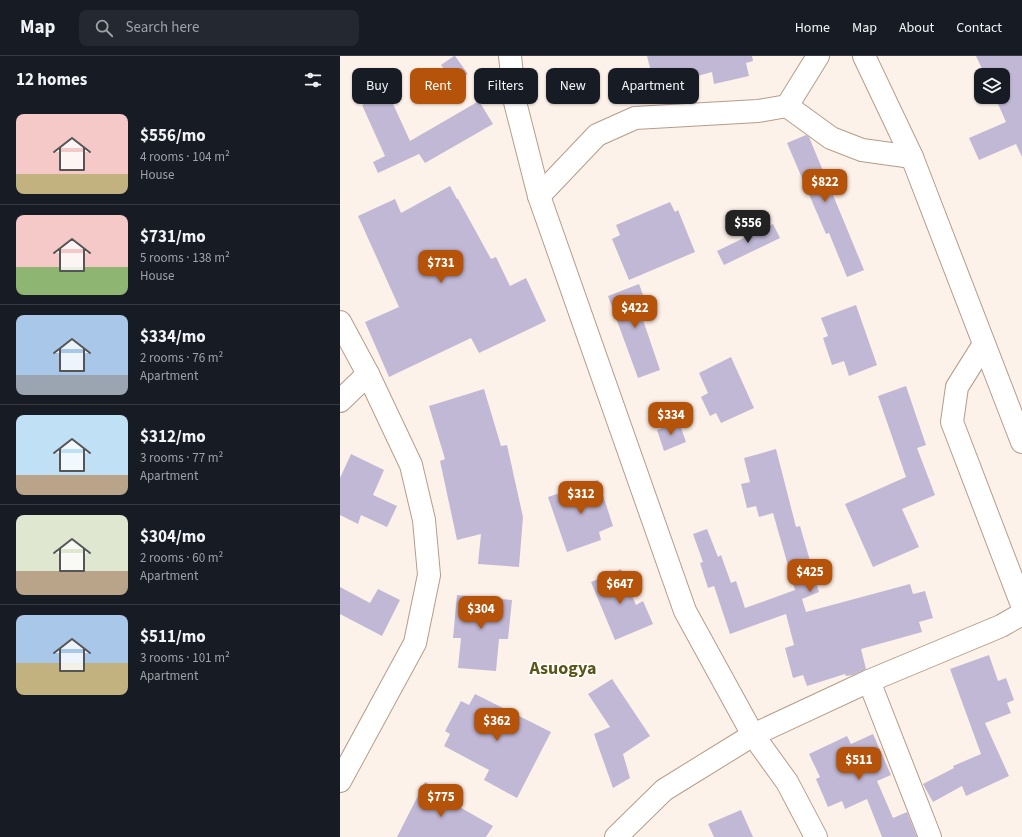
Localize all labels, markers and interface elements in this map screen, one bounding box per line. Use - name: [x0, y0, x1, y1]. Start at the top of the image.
- search box: [79, 10, 359, 46]
- text: Map: [20, 14, 55, 41]
- icon: search: [93, 17, 115, 39]
- text: Search here: [125, 17, 199, 38]
- text: Home: [795, 18, 830, 38]
- text: Map: [852, 18, 877, 38]
- text: About: [899, 18, 934, 38]
- text: Contact: [956, 18, 1002, 38]
- text: 12 homes: [16, 68, 87, 92]
- chip: Buy: [352, 68, 402, 104]
- chip: Rent: [410, 68, 466, 104]
- chip: Filters: [474, 68, 538, 104]
- chip: New: [546, 68, 600, 104]
- chip: Apartment: [608, 68, 699, 104]
- map controls: [974, 68, 1010, 104]
- button: layers: [974, 68, 1010, 104]
- icon: filters: [302, 69, 324, 91]
- text: $556/mo: [140, 124, 206, 148]
- icon: home: [48, 130, 96, 178]
- text: 4 rooms · 104 m²: [140, 148, 230, 166]
- text: House: [140, 166, 175, 184]
- pin: $822: [801, 169, 849, 203]
- text: $822: [811, 173, 839, 191]
- pin: $556: [724, 210, 772, 244]
- text: $556: [734, 214, 762, 232]
- text: $731/mo: [140, 225, 206, 249]
- icon: home: [48, 231, 96, 279]
- text: 5 rooms · 138 m²: [140, 249, 230, 267]
- pin: $731: [417, 250, 465, 284]
- text: $731: [427, 254, 455, 272]
- text: House: [140, 267, 175, 285]
- pin: $422: [611, 295, 659, 329]
- text: $422: [621, 299, 649, 317]
- text: $334/mo: [140, 325, 206, 349]
- icon: home: [48, 331, 96, 379]
- text: 2 rooms · 76 m²: [140, 349, 223, 367]
- text: Apartment: [140, 367, 198, 385]
- pin: $334: [647, 402, 695, 436]
- text: $334: [657, 406, 685, 424]
- text: $312/mo: [140, 425, 206, 449]
- icon: home: [48, 431, 96, 479]
- text: 3 rooms · 77 m²: [140, 449, 223, 467]
- text: Apartment: [140, 467, 198, 485]
- pin: $312: [557, 481, 605, 515]
- text: $312: [567, 485, 595, 503]
- text: $304/mo: [140, 525, 206, 549]
- icon: home: [48, 531, 96, 579]
- text: 2 rooms · 60 m²: [140, 549, 223, 567]
- pin: $425: [786, 559, 834, 593]
- text: $425: [796, 563, 824, 581]
- text: Apartment: [140, 567, 198, 585]
- pin: $647: [596, 571, 644, 605]
- text: $647: [606, 575, 634, 593]
- pin: $304: [457, 596, 505, 630]
- text: $304: [467, 600, 495, 618]
- text: $511/mo: [140, 625, 206, 649]
- icon: home: [48, 631, 96, 679]
- text: 3 rooms · 101 m²: [140, 649, 230, 667]
- district label: Asuogya: [529, 656, 596, 681]
- text: Apartment: [140, 667, 198, 685]
- pin: $362: [473, 708, 521, 742]
- text: $362: [483, 712, 511, 730]
- pin: $511: [835, 747, 883, 781]
- text: $511: [845, 751, 873, 769]
- pin: $775: [417, 784, 465, 818]
- text: $775: [427, 788, 455, 806]

